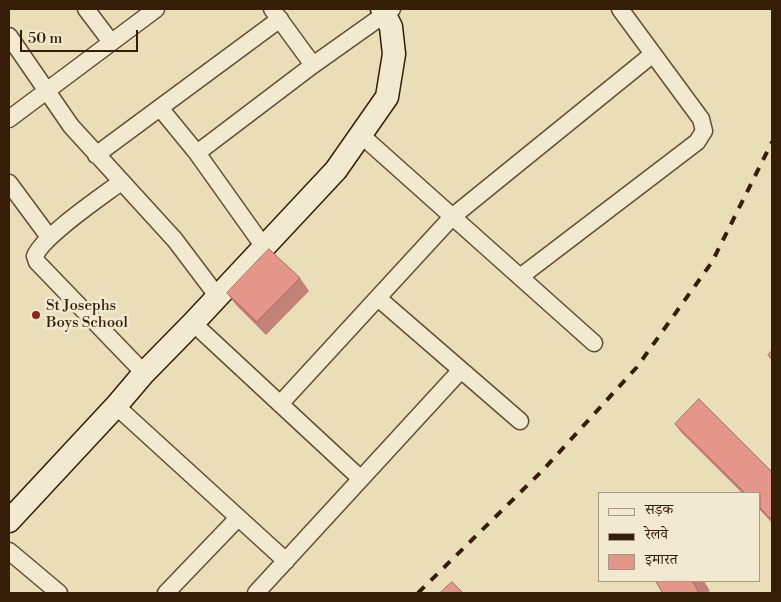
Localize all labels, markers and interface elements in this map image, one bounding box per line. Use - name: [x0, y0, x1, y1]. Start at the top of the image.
- scale bar: [22, 20, 140, 52]
- text: 50 m: [28, 29, 62, 48]
- place label: St Josephs Boys School: [46, 297, 128, 332]
- marker: St Josephs Boys School: [30, 309, 42, 321]
- legend: [598, 492, 761, 582]
- text: सड़क: [645, 500, 673, 519]
- text: रेलवे: [645, 525, 668, 544]
- text: इमारत: [645, 550, 678, 569]

